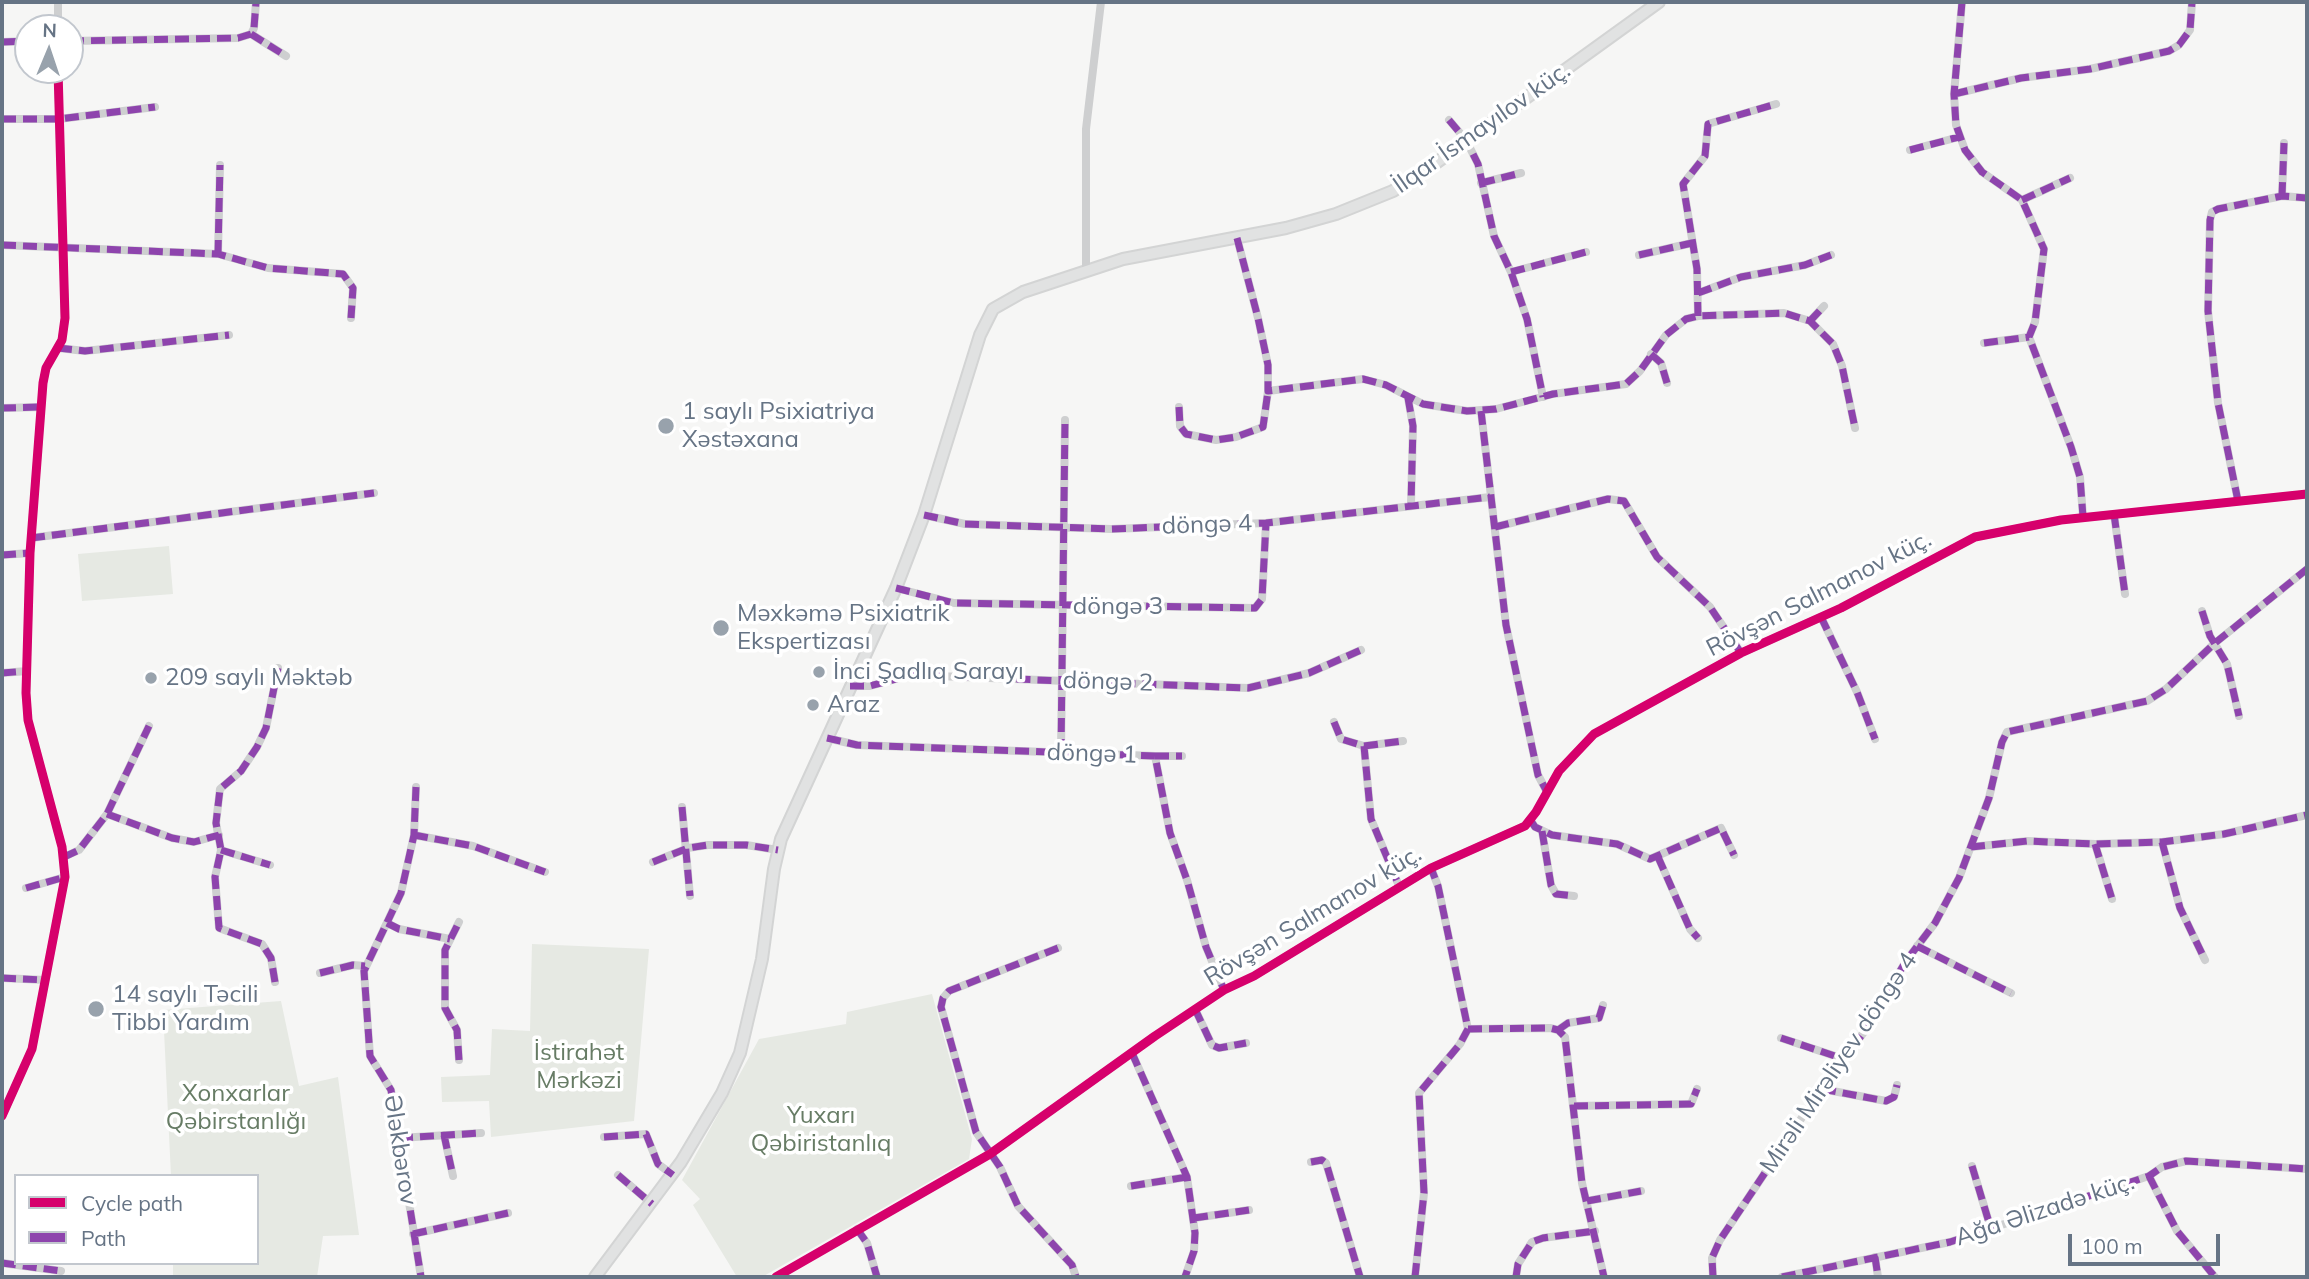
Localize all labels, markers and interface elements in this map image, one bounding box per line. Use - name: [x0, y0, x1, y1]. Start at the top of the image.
- north arrow: [14, 14, 84, 84]
- text: N: [42, 18, 57, 42]
- street label: İlqar İsmayılov küç.: [1388, 56, 1576, 200]
- place label: 1 saylı Psixiatriya Xəstəxana: [682, 398, 875, 454]
- marker: 1 saylı Psixiatriya Xəstəxana: [656, 416, 676, 436]
- street label: döngə 4: [1161, 509, 1253, 541]
- street label: Rövşən Salmanov küç.: [1702, 525, 1936, 663]
- street label: döngə 3: [1073, 593, 1163, 621]
- place label: Məxkəmə Psixiatrik Ekspertizası: [737, 600, 950, 656]
- marker: Məxkəmə Psixiatrik Ekspertizası: [711, 618, 731, 638]
- place label: İnci Şadlıq Sarayı: [833, 658, 1024, 686]
- place label: 209 saylı Məktəb: [165, 664, 353, 692]
- marker: İnci Şadlıq Sarayı: [811, 664, 827, 680]
- street label: döngə 2: [1062, 666, 1154, 698]
- marker: 209 saylı Məktəb: [143, 670, 159, 686]
- place label: Araz: [827, 691, 880, 719]
- marker: Araz: [805, 697, 821, 713]
- street label: döngə 1: [1046, 738, 1138, 770]
- street label: Rövşən Salmanov küç.: [1199, 840, 1427, 992]
- street label: Mirəli Mirəliyev döngə 4: [1754, 947, 1924, 1179]
- place label: 14 saylı Təcili Tibbi Yardım: [112, 981, 258, 1037]
- marker: 14 saylı Təcili Tibbi Yardım: [86, 999, 106, 1019]
- park label: İstirahət Mərkəzi: [534, 1039, 624, 1095]
- park label: Xonxarlar Qəbirstanlığı: [166, 1080, 306, 1136]
- street label: Ələkbərov: [377, 1093, 423, 1207]
- park label: Yuxarı Qəbiristanlıq: [751, 1102, 891, 1158]
- street label: Ağa Əlizadə küç.: [1952, 1168, 2138, 1252]
- legend: [14, 1174, 259, 1265]
- text: Cycle path: [81, 1190, 183, 1216]
- scale bar: [2071, 1220, 2223, 1264]
- text: Path: [81, 1225, 126, 1251]
- text: 100 m: [2081, 1233, 2143, 1259]

